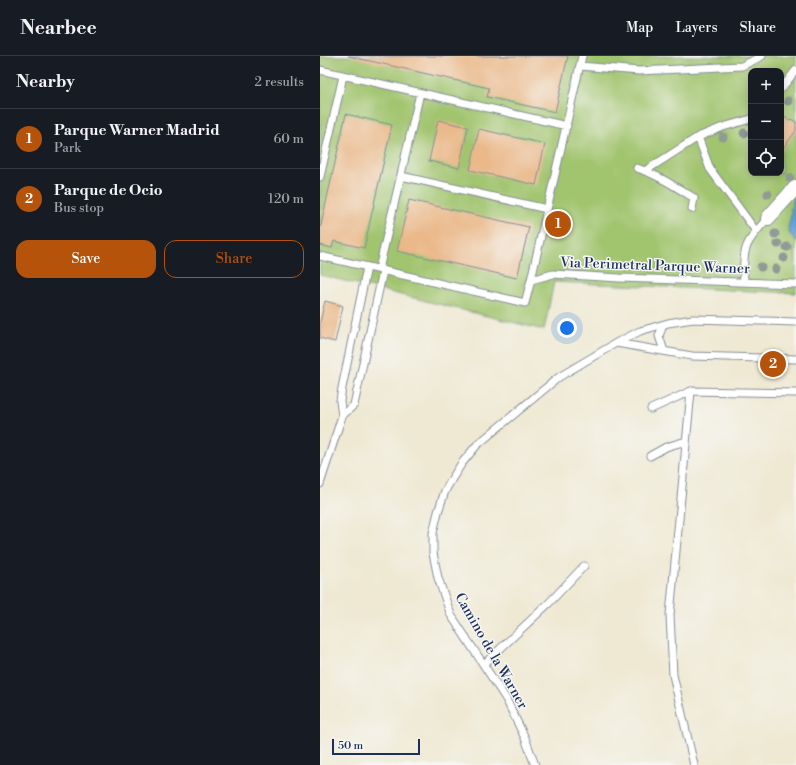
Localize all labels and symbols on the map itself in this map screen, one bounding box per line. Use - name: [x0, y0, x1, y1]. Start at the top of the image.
- pin: 1: [545, 209, 571, 239]
- street label: Via Perimetral Parque Warner: [559, 254, 750, 278]
- your location: [557, 318, 577, 338]
- pin: 2: [760, 349, 786, 379]
- street label: Camino de la Warner: [450, 590, 532, 712]
- scale bar: [332, 737, 420, 756]

